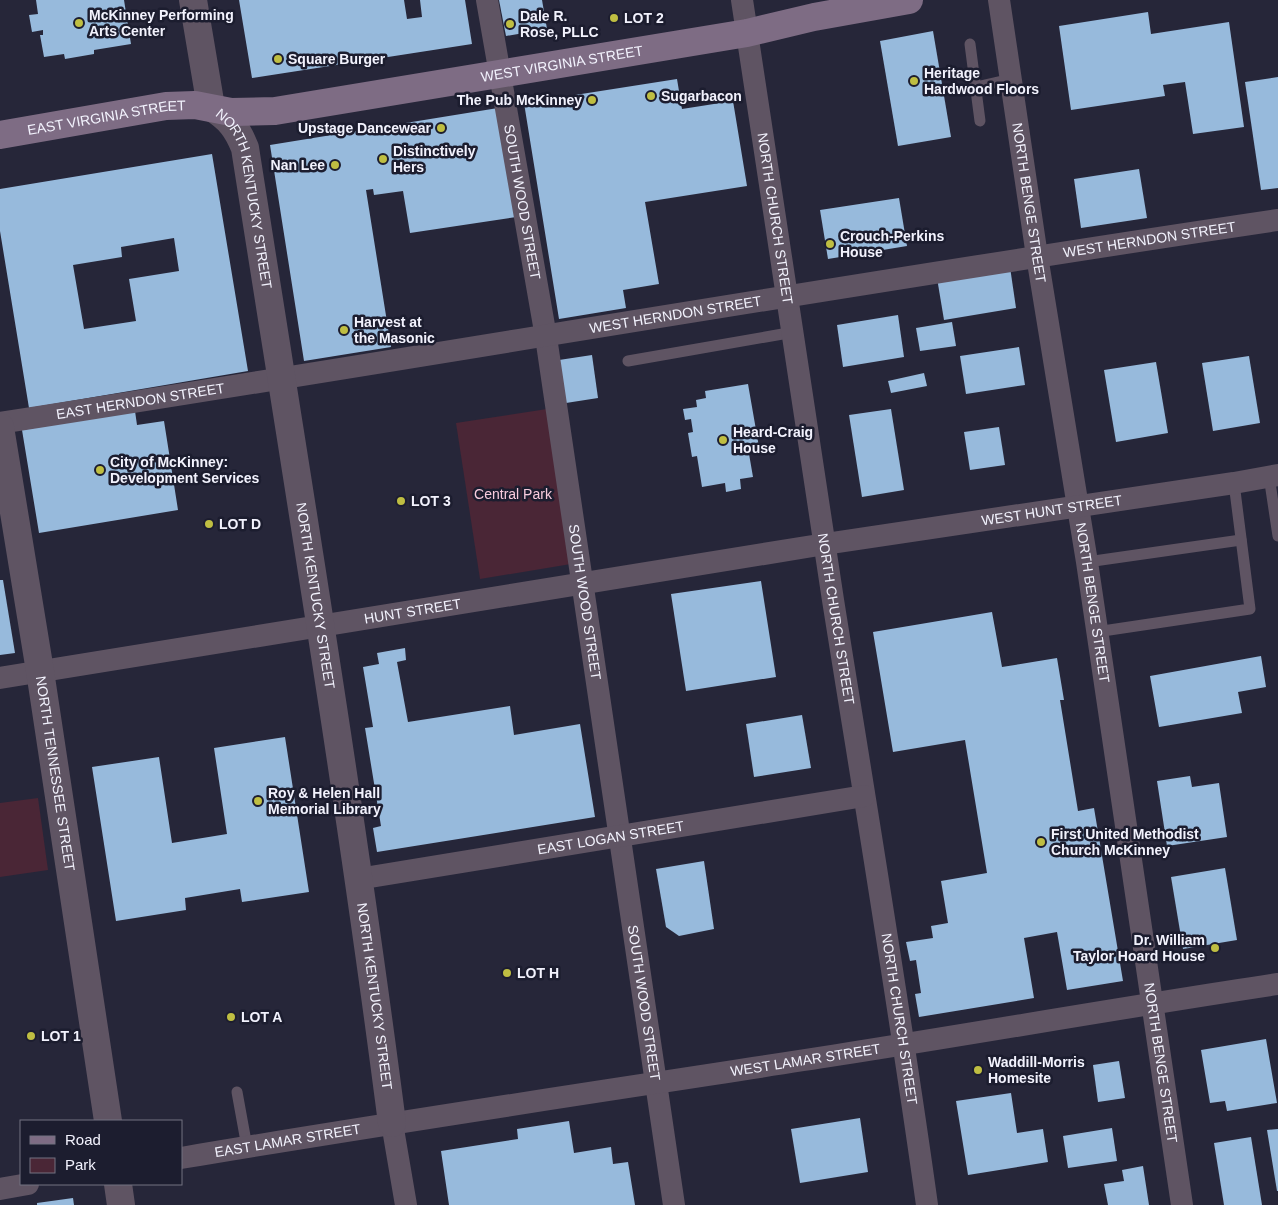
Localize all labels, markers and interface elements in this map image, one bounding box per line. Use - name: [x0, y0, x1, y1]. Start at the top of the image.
- place label: McKinney Performing Arts Center: [89, 7, 234, 39]
- place label: Dale R. Rose, PLLC: [520, 8, 599, 40]
- place label: LOT 2: [624, 10, 664, 26]
- marker: LOT 2: [608, 12, 620, 24]
- marker: McKinney Performing Arts Center: [73, 17, 85, 29]
- marker: Dale R. Rose, PLLC: [504, 18, 516, 30]
- street label: WEST VIRGINIA STREET: [480, 42, 645, 85]
- place label: Square Burger: [288, 51, 386, 67]
- marker: Square Burger: [272, 53, 284, 65]
- place label: Heritage Hardwood Floors: [924, 65, 1039, 97]
- marker: Heritage Hardwood Floors: [908, 75, 920, 87]
- place label: Sugarbacon: [661, 88, 742, 104]
- marker: Sugarbacon: [645, 90, 657, 102]
- place label: The Pub McKinney: [457, 92, 582, 108]
- marker: The Pub McKinney: [586, 94, 598, 106]
- street label: EAST VIRGINIA STREET: [26, 97, 186, 138]
- street label: NORTH KENTUCKY STREET: [213, 105, 275, 290]
- place label: Upstage Dancewear: [298, 120, 432, 136]
- marker: Upstage Dancewear: [435, 122, 447, 134]
- street label: NORTH BENGE STREET: [1009, 122, 1049, 284]
- street label: SOUTH WOOD STREET: [501, 123, 544, 281]
- street label: NORTH CHURCH STREET: [754, 132, 796, 306]
- place label: Distinctively Hers: [393, 143, 476, 175]
- marker: Distinctively Hers: [377, 153, 389, 165]
- place label: Nan Lee: [271, 157, 325, 173]
- marker: Nan Lee: [329, 159, 341, 171]
- street label: WEST HERNDON STREET: [1062, 218, 1237, 260]
- place label: Crouch-Perkins House: [840, 228, 944, 260]
- marker: Crouch-Perkins House: [824, 238, 836, 250]
- street label: WEST HERNDON STREET: [588, 293, 763, 336]
- place label: Harvest at the Masonic: [354, 314, 435, 346]
- marker: Harvest at the Masonic: [338, 324, 350, 336]
- street label: EAST HERNDON STREET: [55, 380, 226, 422]
- place label: Heard-Craig House: [733, 424, 813, 456]
- marker: Heard-Craig House: [717, 434, 729, 446]
- place label: City of McKinney: Development Services: [110, 454, 260, 486]
- marker: City of McKinney: Development Services: [94, 464, 106, 476]
- park label: Central Park: [474, 486, 553, 502]
- street label: WEST HUNT STREET: [980, 492, 1124, 529]
- place label: LOT 3: [411, 493, 451, 509]
- marker: LOT 3: [395, 495, 407, 507]
- street label: NORTH KENTUCKY STREET: [293, 501, 338, 690]
- place label: LOT D: [219, 516, 261, 532]
- marker: LOT D: [203, 518, 215, 530]
- street label: NORTH BENGE STREET: [1073, 522, 1113, 684]
- street label: SOUTH WOOD STREET: [566, 523, 605, 681]
- street label: NORTH CHURCH STREET: [815, 532, 858, 706]
- street label: HUNT STREET: [363, 595, 463, 627]
- street label: NORTH TENNESSEE STREET: [33, 675, 78, 873]
- place label: Roy & Helen Hall Memorial Library: [268, 785, 381, 817]
- marker: Roy & Helen Hall Memorial Library: [252, 795, 264, 807]
- street label: EAST LOGAN STREET: [536, 818, 686, 857]
- place label: First United Methodist Church McKinney: [1051, 826, 1199, 858]
- marker: First United Methodist Church McKinney: [1035, 836, 1047, 848]
- street label: NORTH KENTUCKY STREET: [354, 902, 396, 1091]
- street label: SOUTH WOOD STREET: [625, 924, 664, 1082]
- street label: NORTH CHURCH STREET: [879, 932, 921, 1106]
- place label: Dr. William Taylor Hoard House: [1073, 932, 1205, 964]
- marker: Dr. William Taylor Hoard House: [1209, 942, 1221, 954]
- place label: LOT H: [517, 965, 559, 981]
- marker: LOT H: [501, 967, 513, 979]
- street label: NORTH BENGE STREET: [1141, 982, 1181, 1144]
- place label: LOT A: [241, 1009, 282, 1025]
- marker: LOT A: [225, 1011, 237, 1023]
- place label: LOT 1: [41, 1028, 81, 1044]
- marker: LOT 1: [25, 1030, 37, 1042]
- street label: WEST LAMAR STREET: [729, 1040, 882, 1079]
- place label: Waddill-Morris Homesite: [988, 1054, 1085, 1086]
- marker: Waddill-Morris Homesite: [972, 1064, 984, 1076]
- legend: [20, 1120, 182, 1185]
- street label: EAST LAMAR STREET: [213, 1121, 362, 1160]
- text: Road: [65, 1131, 101, 1148]
- text: Park: [65, 1156, 96, 1173]

